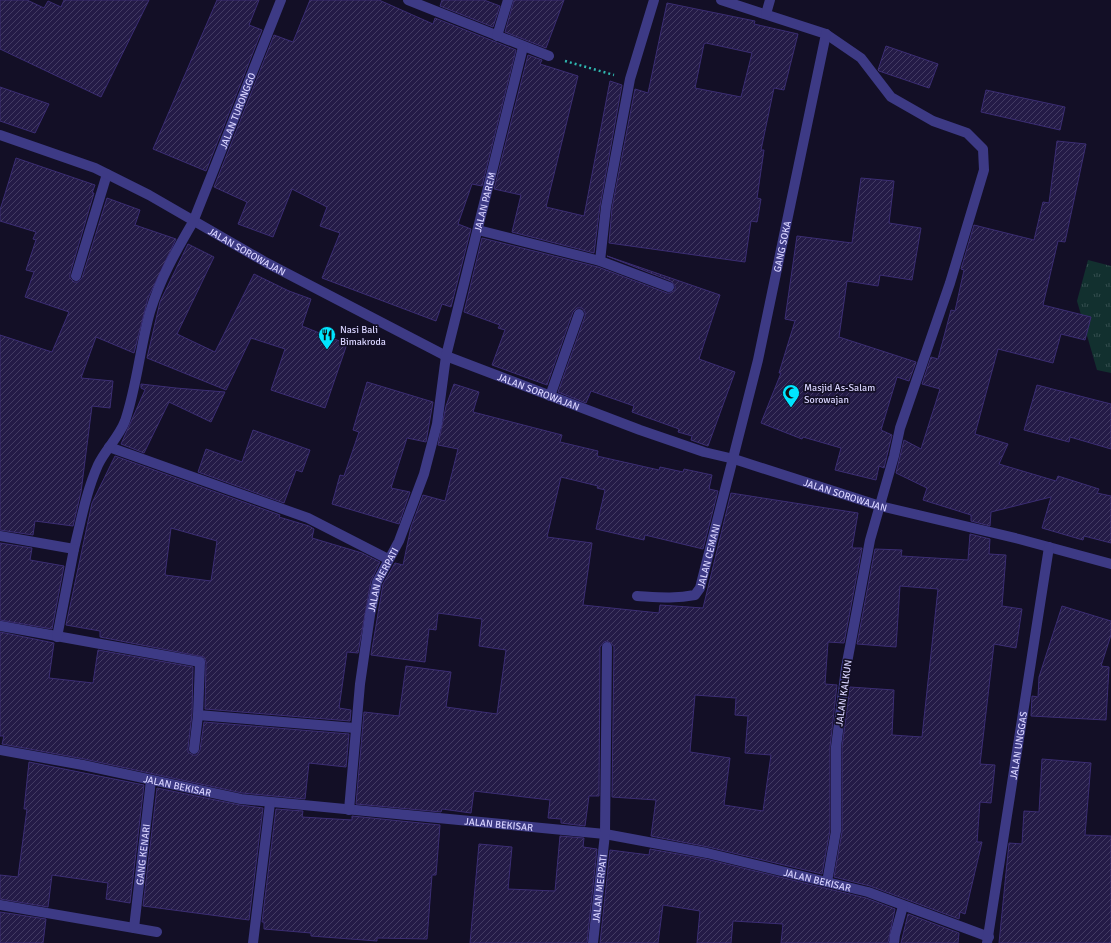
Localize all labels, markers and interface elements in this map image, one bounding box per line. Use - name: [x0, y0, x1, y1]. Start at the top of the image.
- street label: JALAN TURONGGO: [218, 71, 259, 151]
- street label: JALAN PAREM: [472, 171, 499, 234]
- street label: GANG SOKA: [771, 220, 794, 273]
- street label: JALAN SOROWAJAN: [206, 225, 287, 279]
- place label: Nasi Bali Bimakroda: [340, 324, 386, 348]
- restaurant icon: Nasi Bali Bimakroda: [317, 325, 337, 350]
- street label: JALAN SOROWAJAN: [495, 371, 581, 413]
- place label: Masjid As-Salam Sorowajan: [804, 382, 875, 406]
- mosque icon: Masjid As-Salam Sorowajan: [781, 383, 801, 408]
- street label: JALAN SOROWAJAN: [802, 477, 888, 514]
- street label: JALAN CEMANI: [695, 522, 723, 590]
- street label: JALAN MERPATI: [366, 546, 401, 613]
- street label: JALAN KALKUN: [833, 659, 855, 727]
- street label: JALAN UNGGAS: [1008, 710, 1030, 780]
- street label: JALAN BEKISAR: [142, 773, 212, 799]
- street label: JALAN BEKISAR: [464, 816, 534, 834]
- street label: GANG KENARI: [134, 823, 153, 886]
- street label: JALAN MERPATI: [590, 854, 610, 923]
- street label: JALAN BEKISAR: [782, 867, 852, 895]

